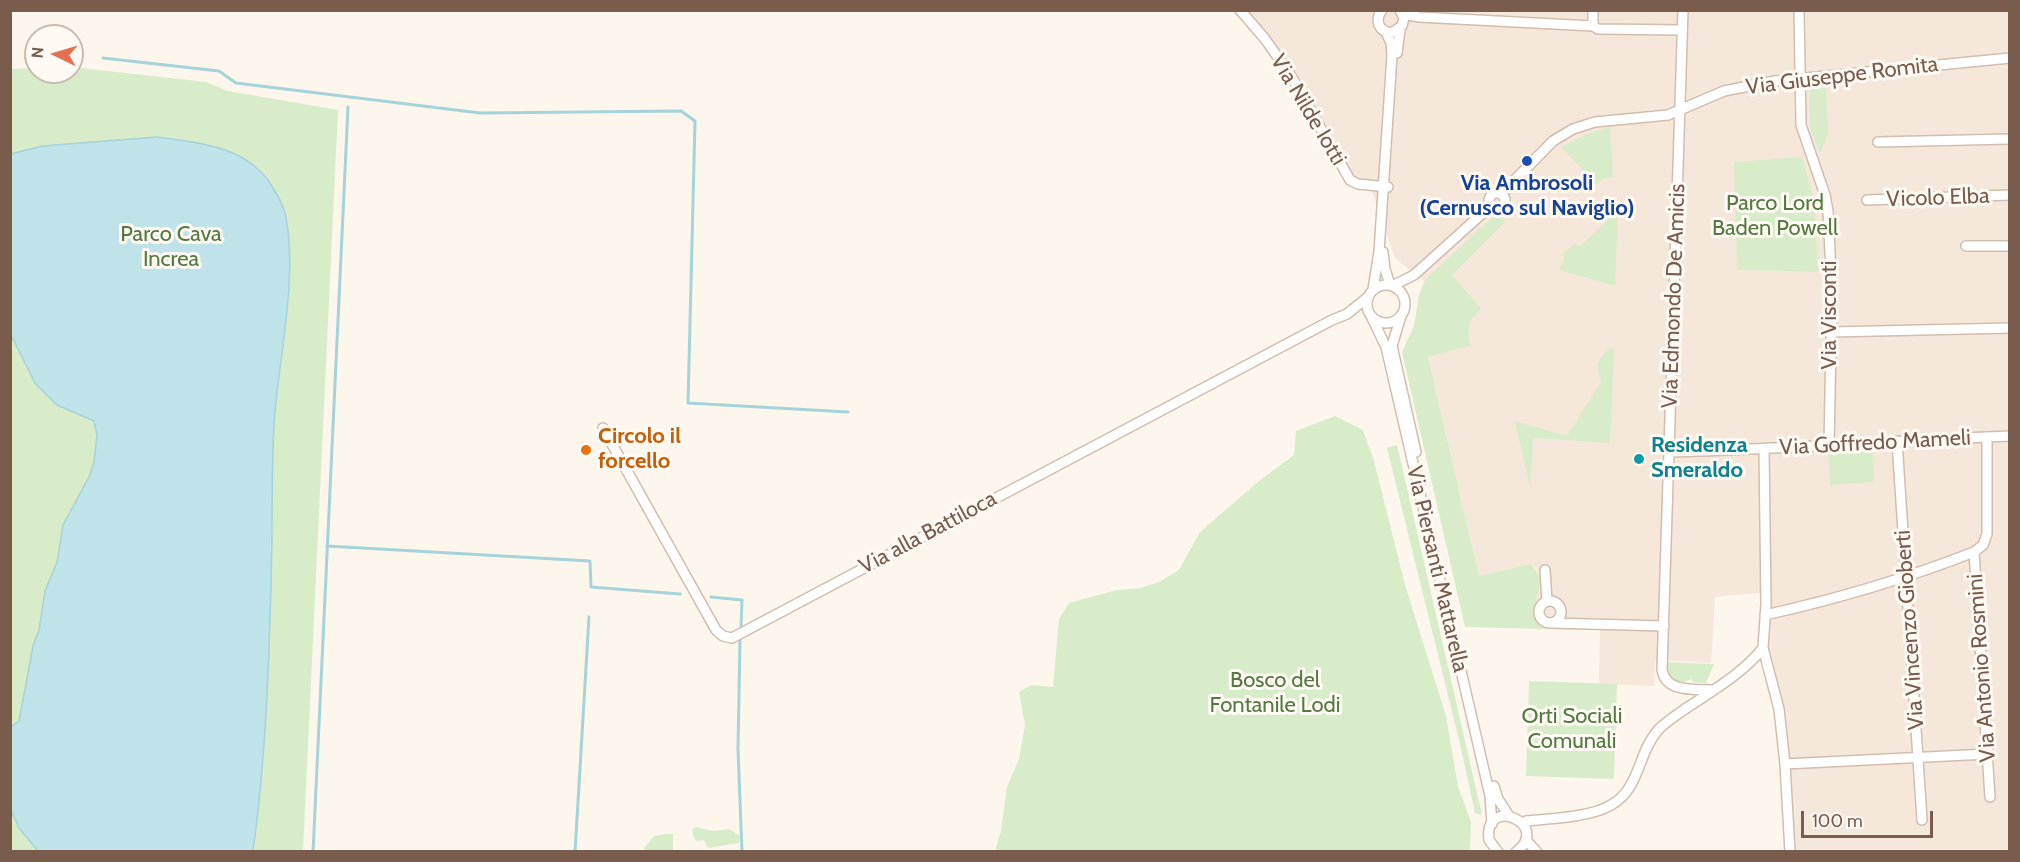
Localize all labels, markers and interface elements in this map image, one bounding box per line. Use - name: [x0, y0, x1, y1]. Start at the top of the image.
- north arrow: [24, 24, 84, 84]
- text: N: [28, 46, 48, 59]
- street label: Via Nilde Iotti: [1265, 50, 1351, 170]
- street label: Via Giuseppe Romita: [1744, 51, 1940, 101]
- marker: Via Ambrosoli (Cernusco sul Naviglio): [1520, 154, 1534, 168]
- place label: Via Ambrosoli (Cernusco sul Naviglio): [1420, 171, 1634, 222]
- street label: Via Edmondo De Amicis: [1657, 183, 1691, 409]
- street label: Vicolo Elba: [1886, 183, 1990, 213]
- park label: Parco Lord Baden Powell: [1712, 191, 1838, 242]
- park label: Parco Cava Increa: [120, 222, 222, 274]
- street label: Via Visconti: [1817, 261, 1843, 369]
- place label: Circolo il forcello: [598, 424, 681, 476]
- street label: Via Goffredo Mameli: [1779, 425, 1971, 461]
- place label: Residenza Smeraldo: [1651, 433, 1748, 484]
- marker: Circolo il forcello: [579, 443, 593, 457]
- marker: Residenza Smeraldo: [1632, 452, 1646, 466]
- street label: Via Piersanti Mattarella: [1400, 463, 1474, 675]
- street label: Via alla Battiloca: [855, 486, 1001, 580]
- street label: Via Vincenzo Gioberti: [1890, 529, 1930, 731]
- street label: Via Antonio Rosmini: [1962, 573, 2002, 763]
- park label: Bosco del Fontanile Lodi: [1210, 668, 1340, 720]
- park label: Orti Sociali Comunali: [1522, 704, 1622, 756]
- scale bar: [1804, 799, 1936, 837]
- text: 100 m: [1812, 810, 1863, 832]

